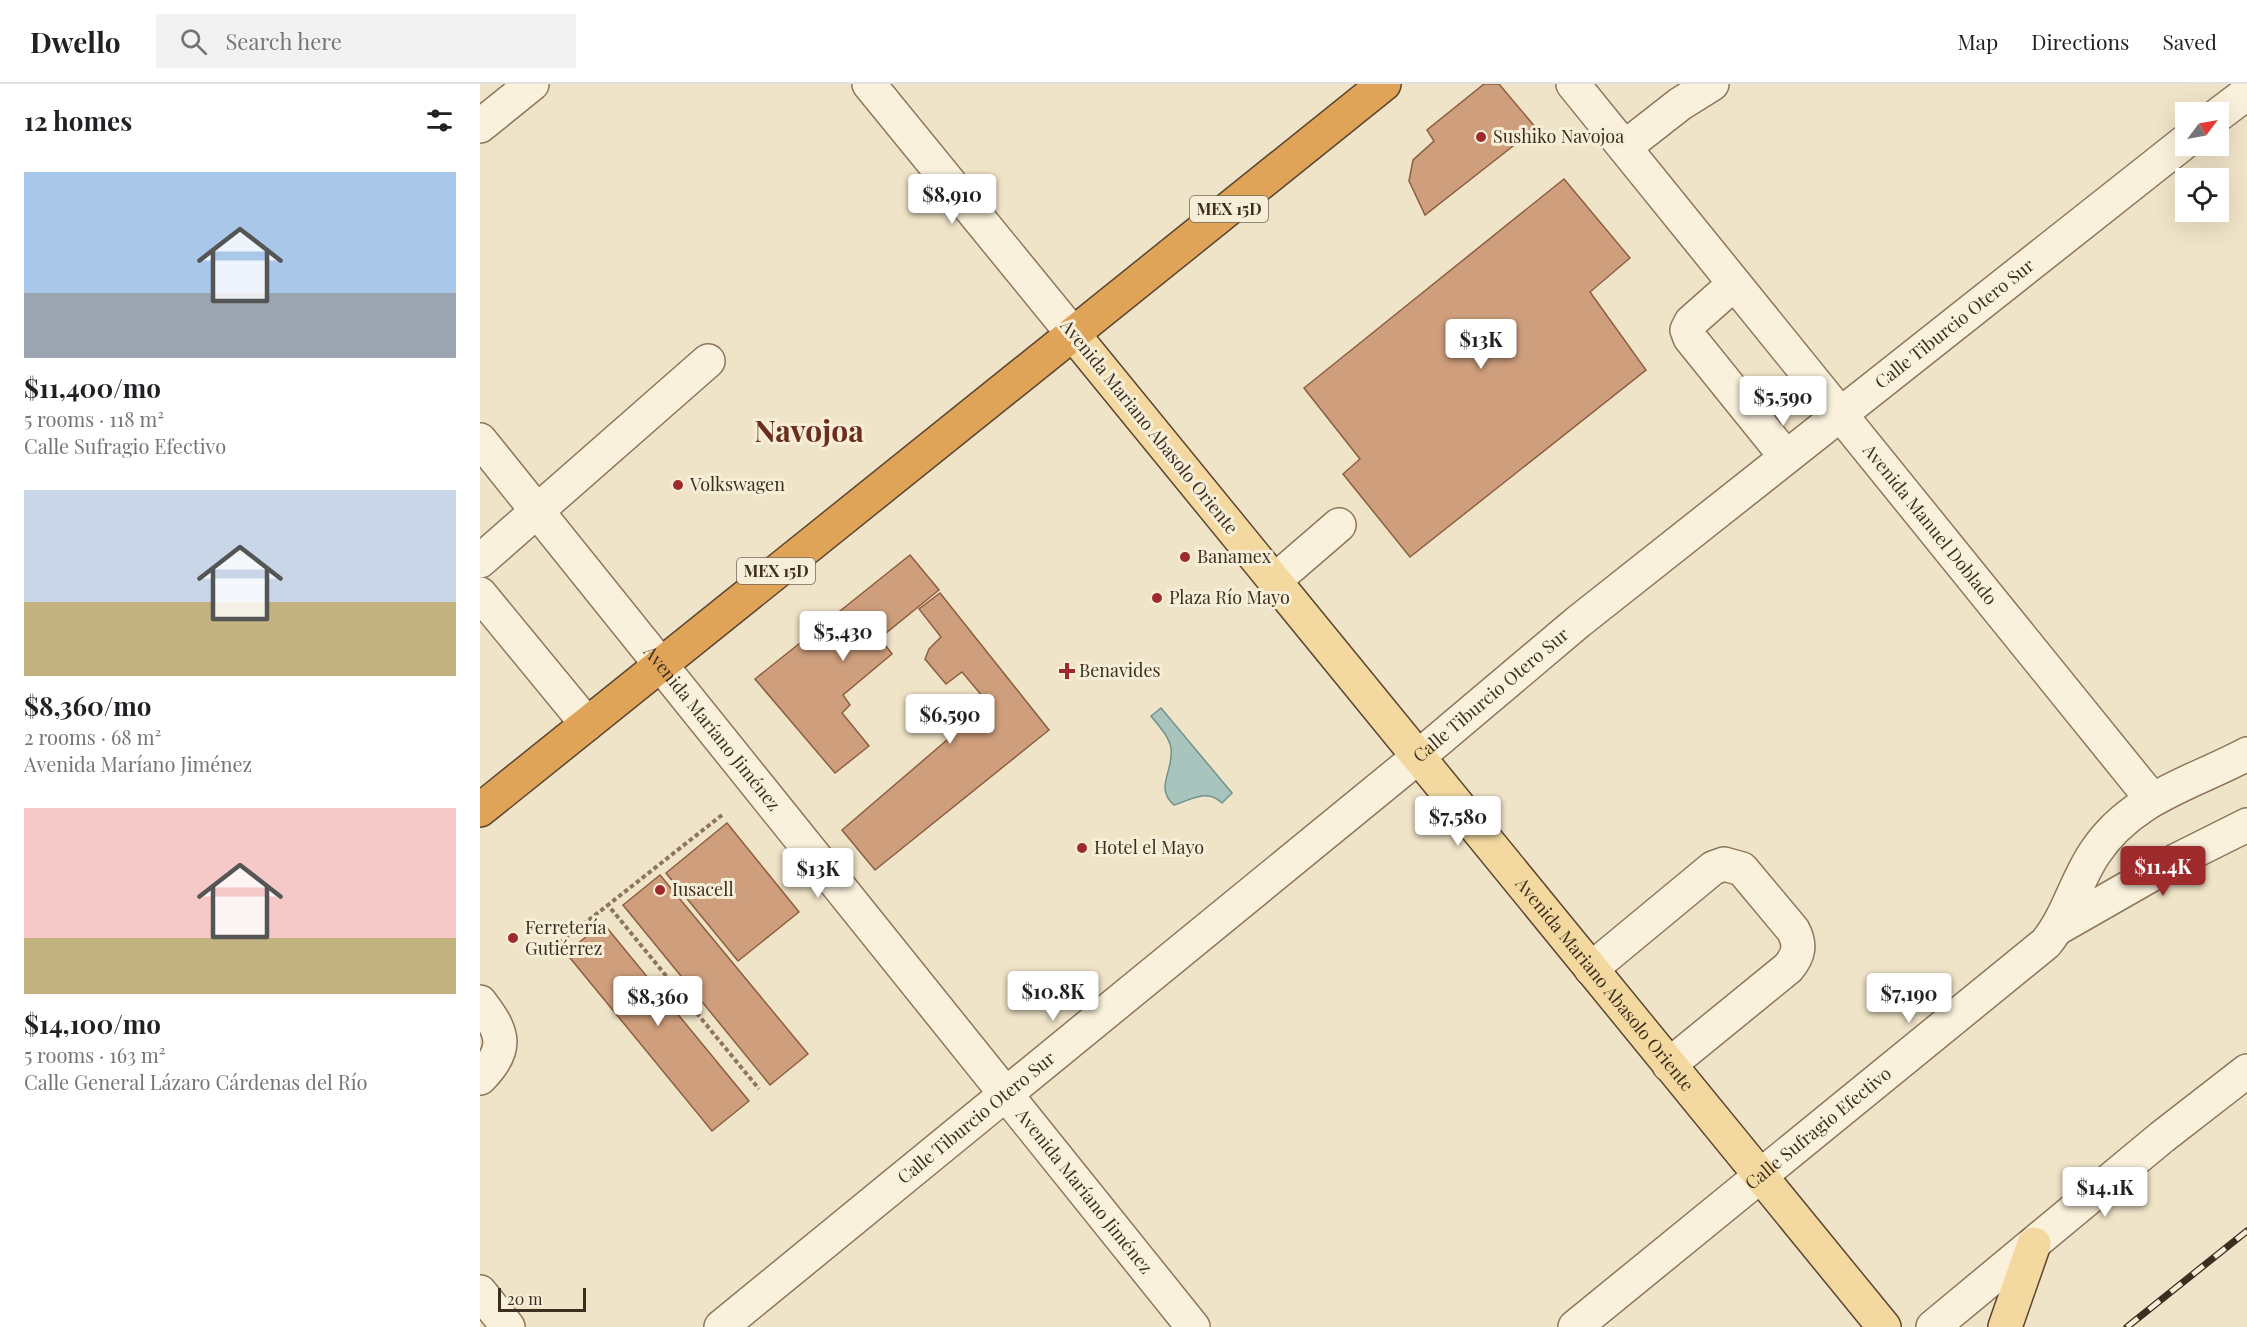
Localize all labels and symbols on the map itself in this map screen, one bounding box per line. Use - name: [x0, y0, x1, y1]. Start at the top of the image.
- north arrow: [2175, 102, 2229, 156]
- place label: Sushiko Navojoa: [1493, 124, 1624, 148]
- marker: Sushiko Navojoa: [1474, 130, 1488, 144]
- pin: $8,910: [903, 174, 1001, 225]
- road number: MEX 15D: [1190, 196, 1268, 222]
- street label: Calle Tiburcio Otero Sur: [1869, 253, 2039, 394]
- street label: Avenida Mariano Abasolo Oriente: [1055, 313, 1244, 539]
- pin: $13K: [1445, 319, 1517, 370]
- pin: $5,590: [1734, 376, 1832, 427]
- district label: Navojoa: [754, 410, 864, 450]
- street label: Avenida Manuel Doblado: [1857, 438, 2003, 610]
- place label: Volkswagen: [689, 472, 785, 496]
- marker: Volkswagen: [671, 478, 685, 492]
- place label: Banamex: [1197, 544, 1272, 568]
- marker: Banamex: [1178, 550, 1192, 564]
- road number: MEX 15D: [737, 558, 815, 584]
- place label: Plaza Río Mayo: [1169, 585, 1290, 609]
- marker: Plaza Río Mayo: [1150, 591, 1164, 605]
- pin: $5,430: [794, 611, 892, 662]
- street label: Calle Tiburcio Otero Sur: [1407, 622, 1573, 767]
- street label: Avenida Maríano Jiménez: [638, 639, 786, 815]
- place label: Benavides: [1079, 658, 1161, 682]
- marker: Benavides: [1060, 664, 1074, 678]
- pin: $6,590: [901, 694, 999, 745]
- pin: $7,580: [1409, 796, 1507, 847]
- place label: Hotel el Mayo: [1094, 835, 1204, 859]
- marker: Hotel el Mayo: [1075, 841, 1089, 855]
- pin: $11.4K: [2114, 846, 2212, 897]
- pin: $13K: [782, 848, 854, 899]
- street label: Avenida Mariano Abasolo Oriente: [1510, 871, 1700, 1096]
- place label: Iusacell: [672, 877, 734, 901]
- marker: Iusacell: [653, 883, 667, 897]
- place label: Ferretería Gutiérrez: [525, 915, 606, 960]
- marker: Ferretería Gutiérrez: [506, 931, 520, 945]
- pin: $10.8K: [1004, 971, 1102, 1022]
- pin: $7,190: [1860, 973, 1958, 1024]
- pin: $8,360: [609, 976, 707, 1027]
- street label: Calle Tiburcio Otero Sur: [892, 1046, 1060, 1189]
- street label: Calle Sufragio Efectivo: [1740, 1061, 1896, 1195]
- street label: Avenida Maríano Jiménez: [1010, 1102, 1158, 1278]
- pin: $14.1K: [2056, 1167, 2154, 1218]
- scale bar: [498, 1285, 586, 1312]

